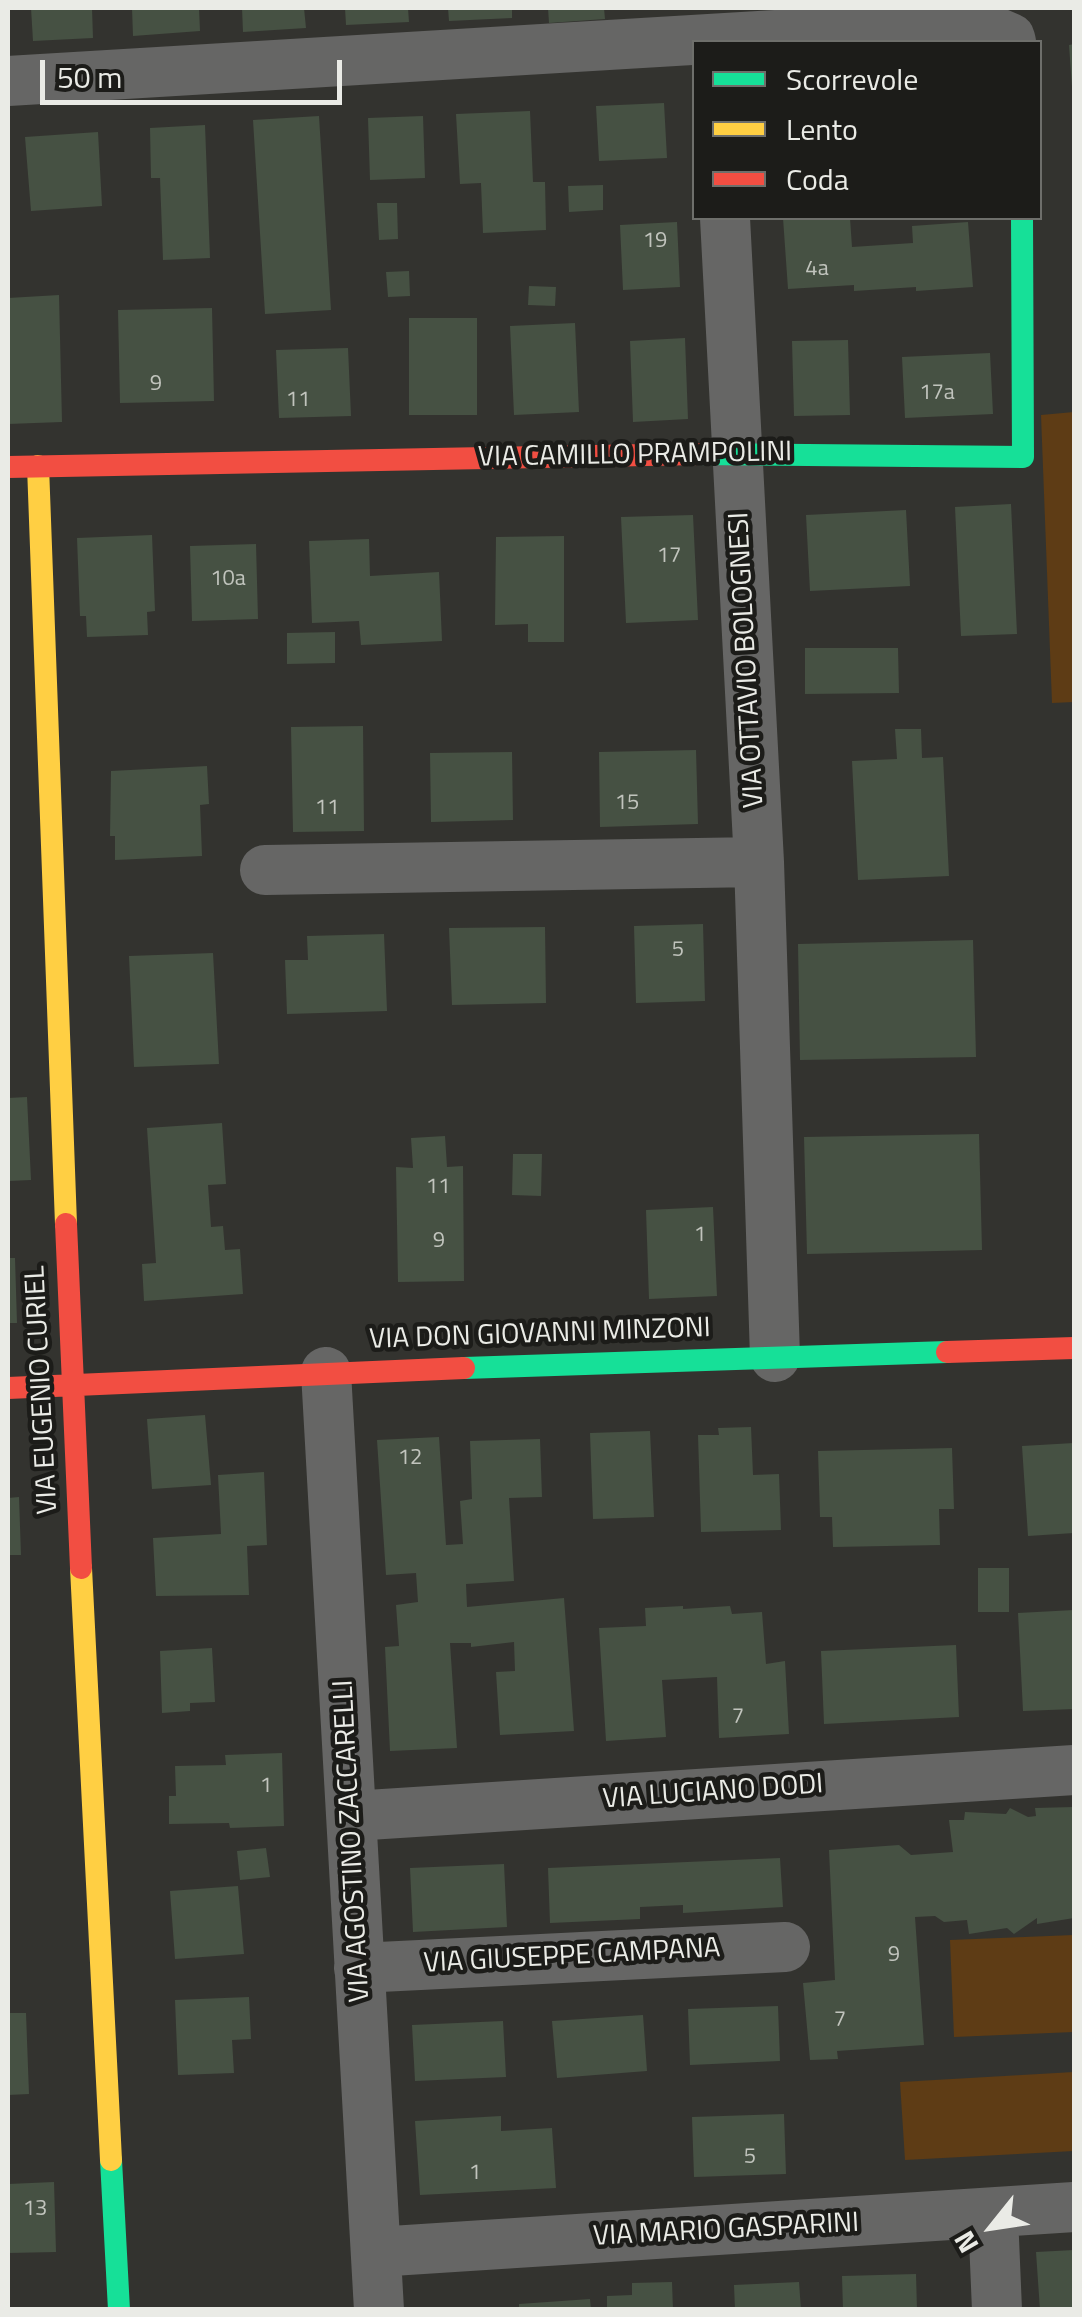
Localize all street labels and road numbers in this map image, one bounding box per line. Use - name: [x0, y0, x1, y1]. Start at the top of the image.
- street label: VIA CAMILLO PRAMPOLINI: [478, 436, 792, 476]
- street label: VIA OTTAVIO BOLOGNESI: [723, 511, 773, 809]
- street label: VIA EUGENIO CURIEL: [20, 1265, 66, 1515]
- street label: VIA DON GIOVANNI MINZONI: [369, 1312, 711, 1358]
- street label: VIA AGOSTINO ZACCARELLI: [328, 1679, 378, 2003]
- street label: VIA LUCIANO DODI: [602, 1769, 824, 1817]
- street label: VIA GIUSEPPE CAMPANA: [423, 1932, 721, 1982]
- street label: VIA MARIO GASPARINI: [592, 2207, 860, 2255]

